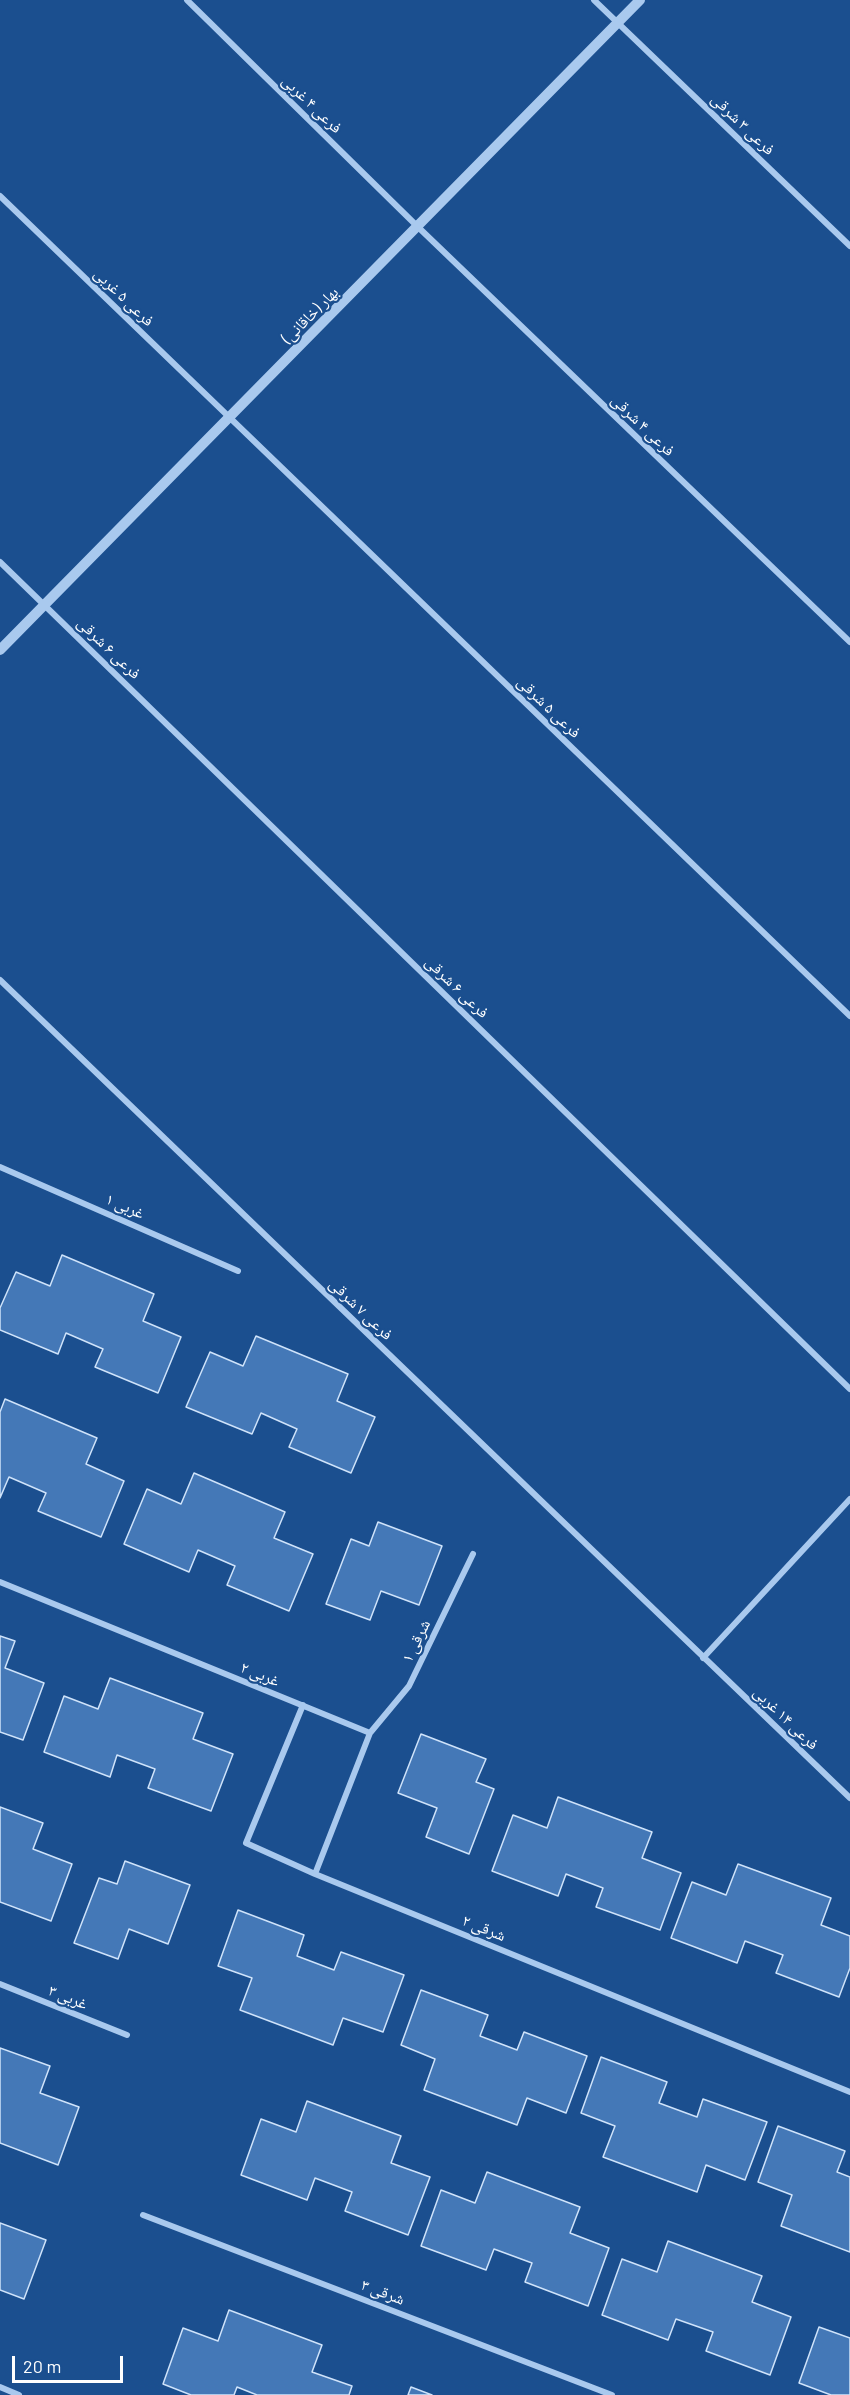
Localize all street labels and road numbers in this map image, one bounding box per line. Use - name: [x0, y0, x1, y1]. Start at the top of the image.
- street label: فرعی ۴ غربی: [278, 71, 346, 137]
- street label: فرعی ۳ شرقی: [707, 89, 779, 159]
- street label: فرعی ۵ غربی: [90, 264, 158, 330]
- street label: بهار (خاقانی): [278, 283, 342, 347]
- street label: فرعی ۴ شرقی: [607, 390, 679, 460]
- street label: فرعی ۶ شرقی: [73, 613, 145, 683]
- street label: فرعی ۵ شرقی: [513, 672, 585, 742]
- street label: فرعی ۶ شرقی: [421, 952, 493, 1022]
- street label: ۱ غربی: [103, 1189, 147, 1223]
- street label: فرعی ۷ شرقی: [325, 1274, 397, 1344]
- street label: ۱ شرقی: [397, 1617, 435, 1665]
- street label: ۲ غربی: [238, 1658, 282, 1690]
- street label: فرعی ۱۴ غربی: [749, 1682, 823, 1754]
- street label: ۲ شرقی: [460, 1911, 508, 1945]
- street label: ۳ غربی: [46, 1981, 90, 2013]
- street label: ۳ شرقی: [359, 2275, 407, 2309]

